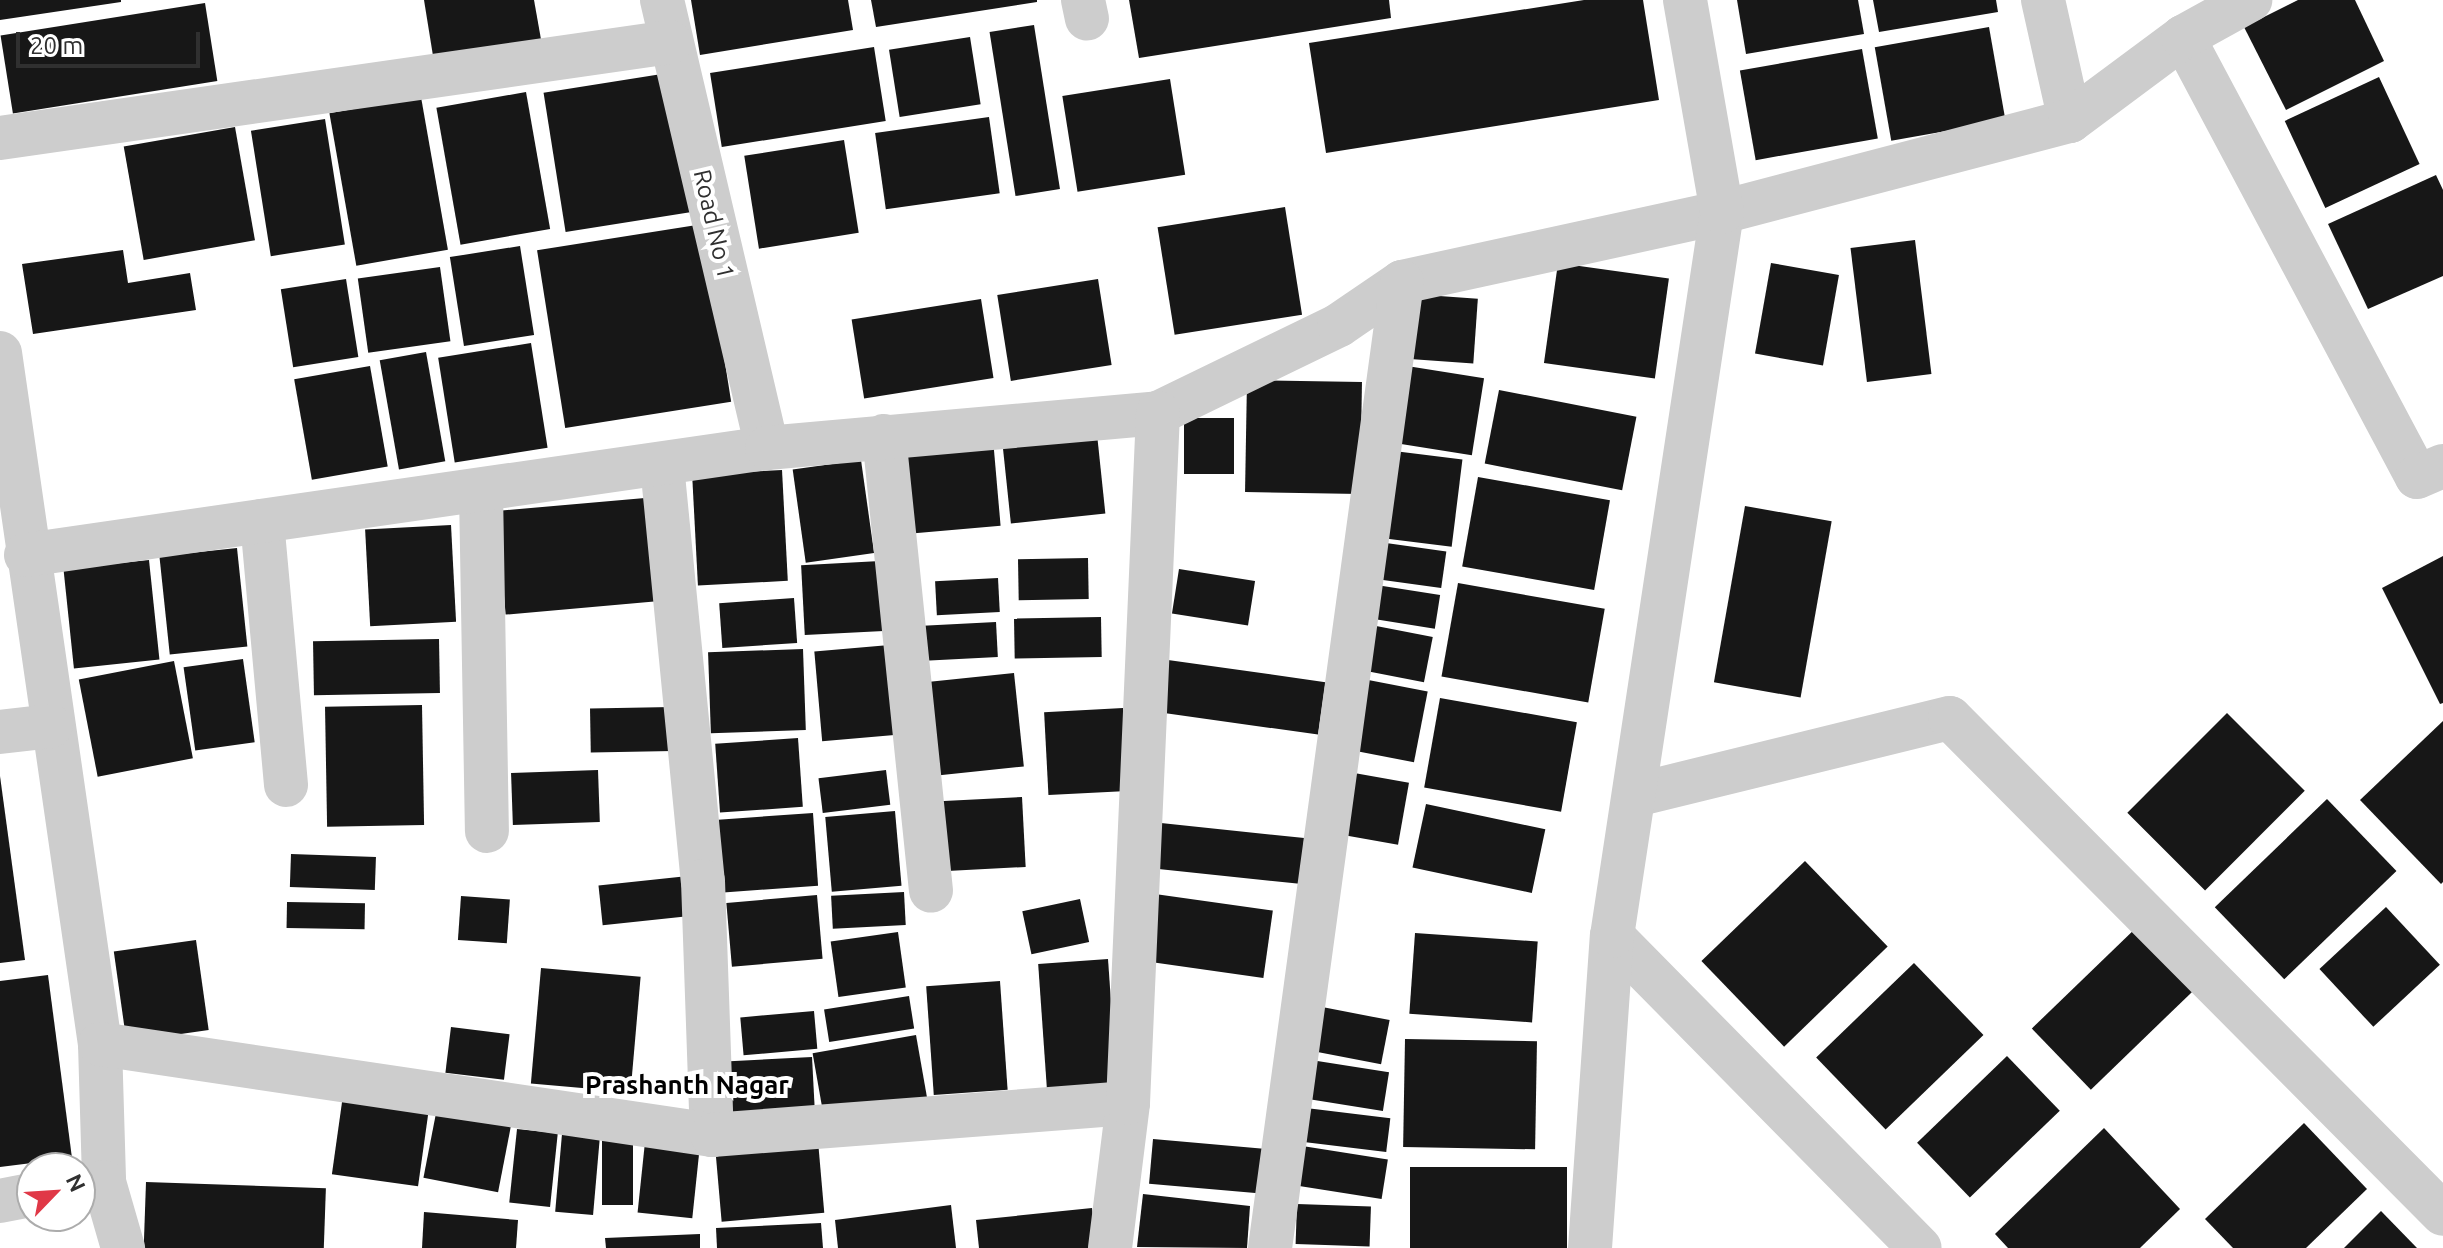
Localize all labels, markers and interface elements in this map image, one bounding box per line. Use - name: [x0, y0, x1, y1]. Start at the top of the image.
- scale bar: [20, 16, 204, 66]
- text: 20 m: [30, 32, 83, 59]
- street label: Road No 1: [687, 167, 741, 281]
- district label: Prashanth Nagar: [585, 1069, 789, 1101]
- north arrow: [16, 1152, 96, 1232]
- text: N: [62, 1170, 91, 1195]

